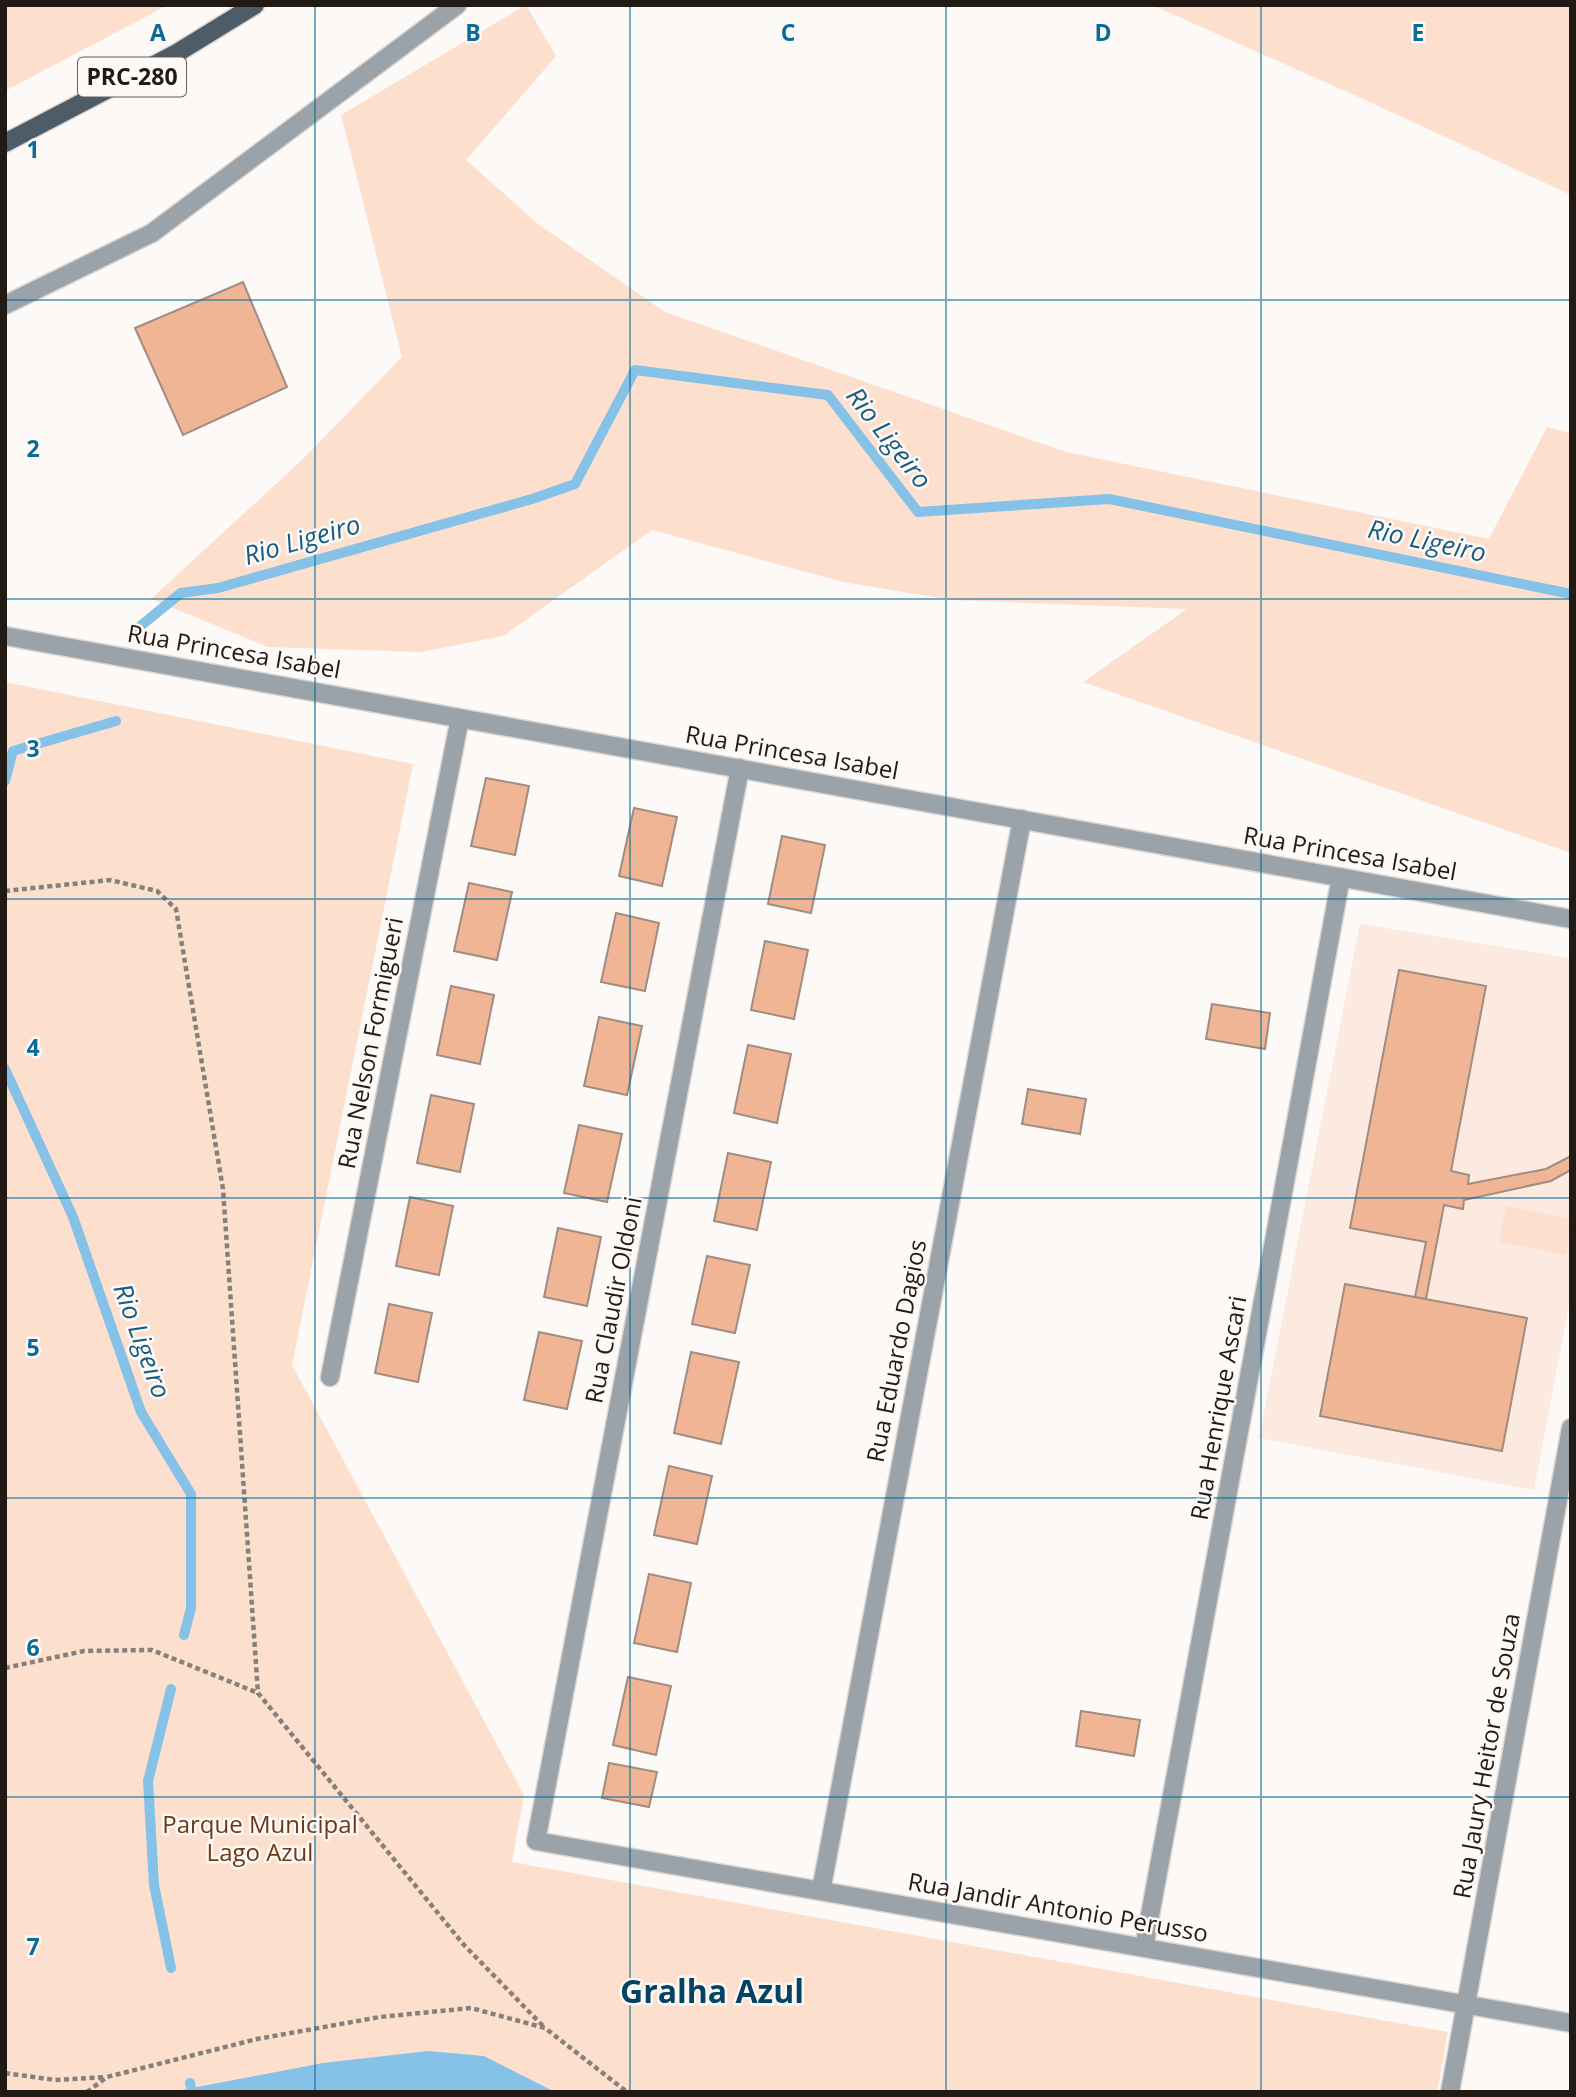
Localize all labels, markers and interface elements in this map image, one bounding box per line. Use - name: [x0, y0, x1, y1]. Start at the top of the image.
- text: A: [150, 16, 166, 48]
- text: B: [465, 16, 481, 48]
- text: C: [781, 16, 795, 48]
- text: D: [1094, 16, 1112, 48]
- text: E: [1412, 16, 1424, 48]
- road number: PRC-280: [78, 58, 186, 96]
- text: 1: [26, 133, 40, 165]
- water label: Rio Ligeiro: [839, 379, 941, 496]
- text: 2: [26, 432, 40, 464]
- water label: Rio Ligeiro: [239, 505, 364, 573]
- water label: Rio Ligeiro: [1365, 510, 1490, 570]
- street label: Rua Princesa Isabel: [125, 616, 343, 686]
- street label: Rua Princesa Isabel: [683, 717, 901, 787]
- text: 3: [26, 732, 40, 764]
- street label: Rua Princesa Isabel: [1241, 818, 1459, 888]
- street label: Rua Nelson Formigueri: [329, 914, 410, 1171]
- text: 4: [26, 1031, 40, 1063]
- street label: Rua Claudir Oldoni: [576, 1194, 649, 1406]
- street label: Rua Eduardo Dagios: [858, 1237, 933, 1465]
- water label: Rio Ligeiro: [106, 1278, 180, 1403]
- street label: Rua Henrique Ascari: [1182, 1293, 1254, 1523]
- text: 5: [26, 1331, 40, 1363]
- street label: Rua Jaury Heitor de Souza: [1444, 1610, 1527, 1901]
- text: 6: [26, 1631, 40, 1663]
- park label: Parque Municipal Lago Azul: [162, 1807, 358, 1868]
- street label: Rua Jandir Antonio Perusso: [905, 1864, 1211, 1949]
- text: 7: [26, 1930, 40, 1962]
- district label: Gralha Azul: [620, 1969, 804, 2012]

